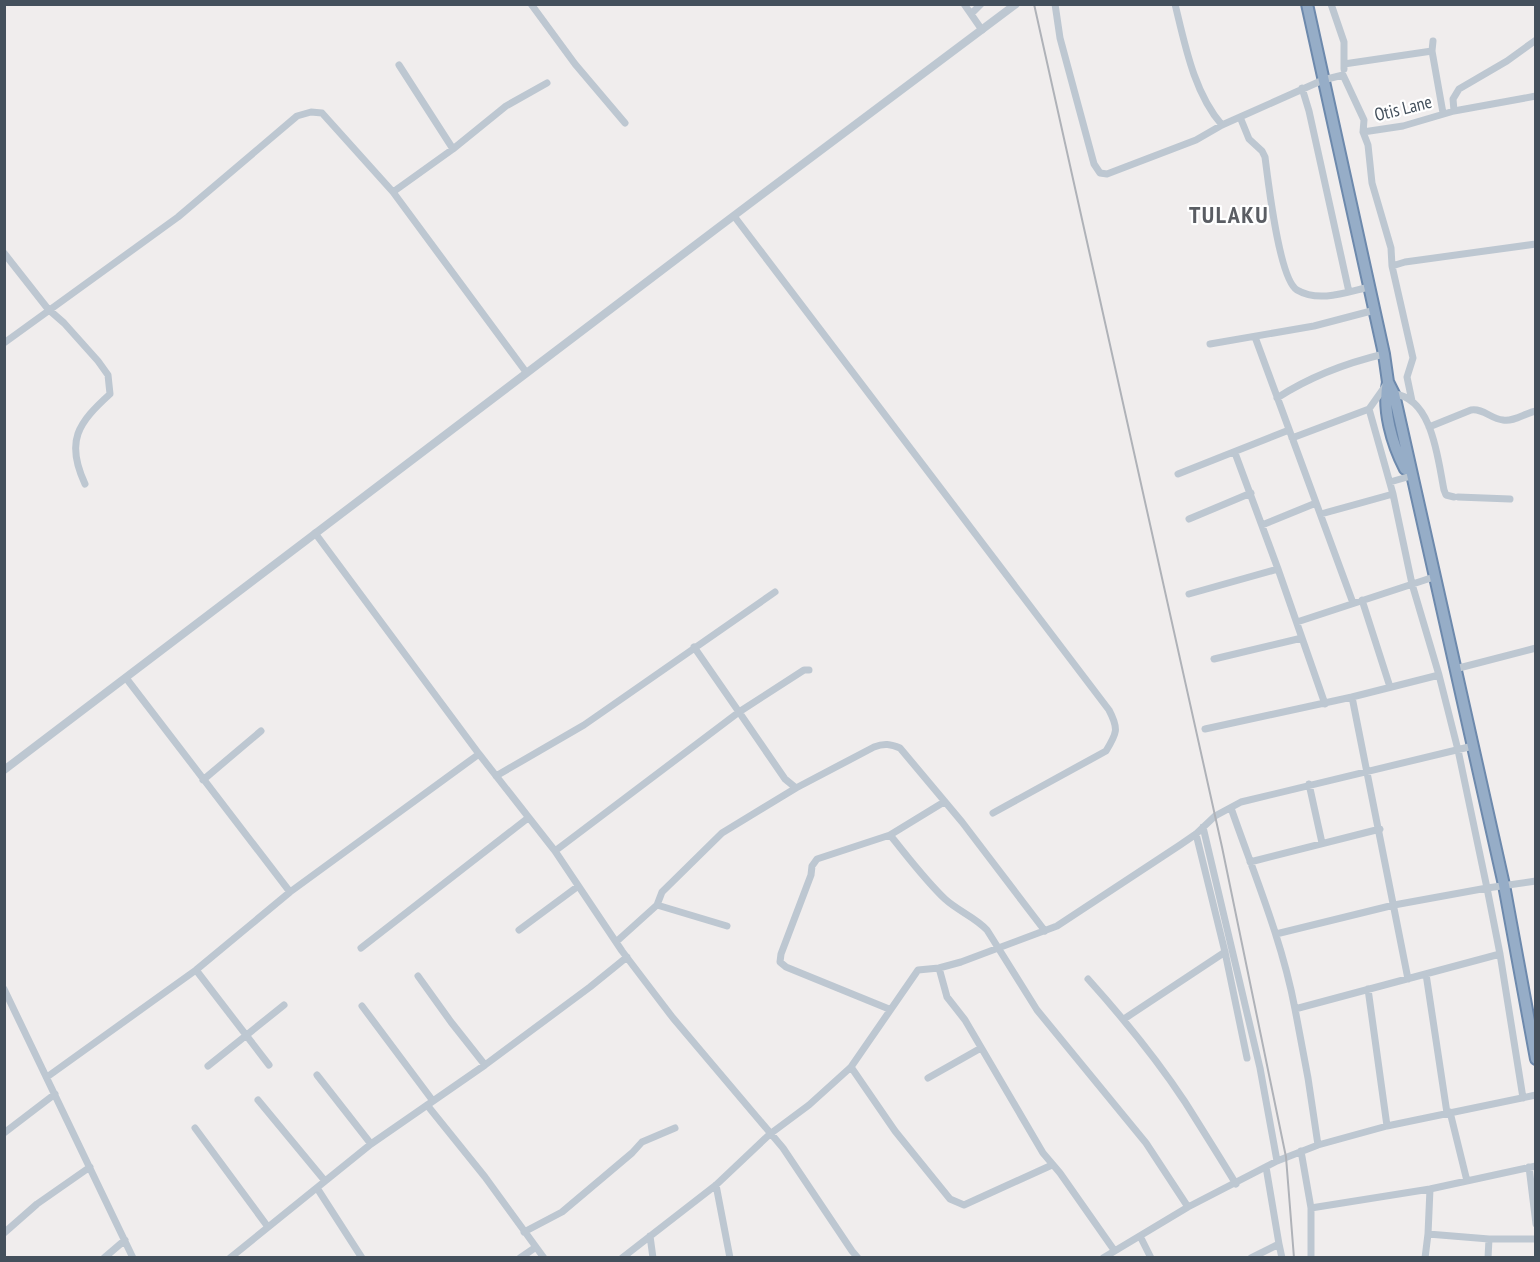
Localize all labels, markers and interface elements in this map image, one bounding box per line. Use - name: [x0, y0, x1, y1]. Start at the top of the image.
- street label: Otis Lane: [1372, 90, 1434, 126]
- district label: TULAKU: [1189, 199, 1269, 230]

